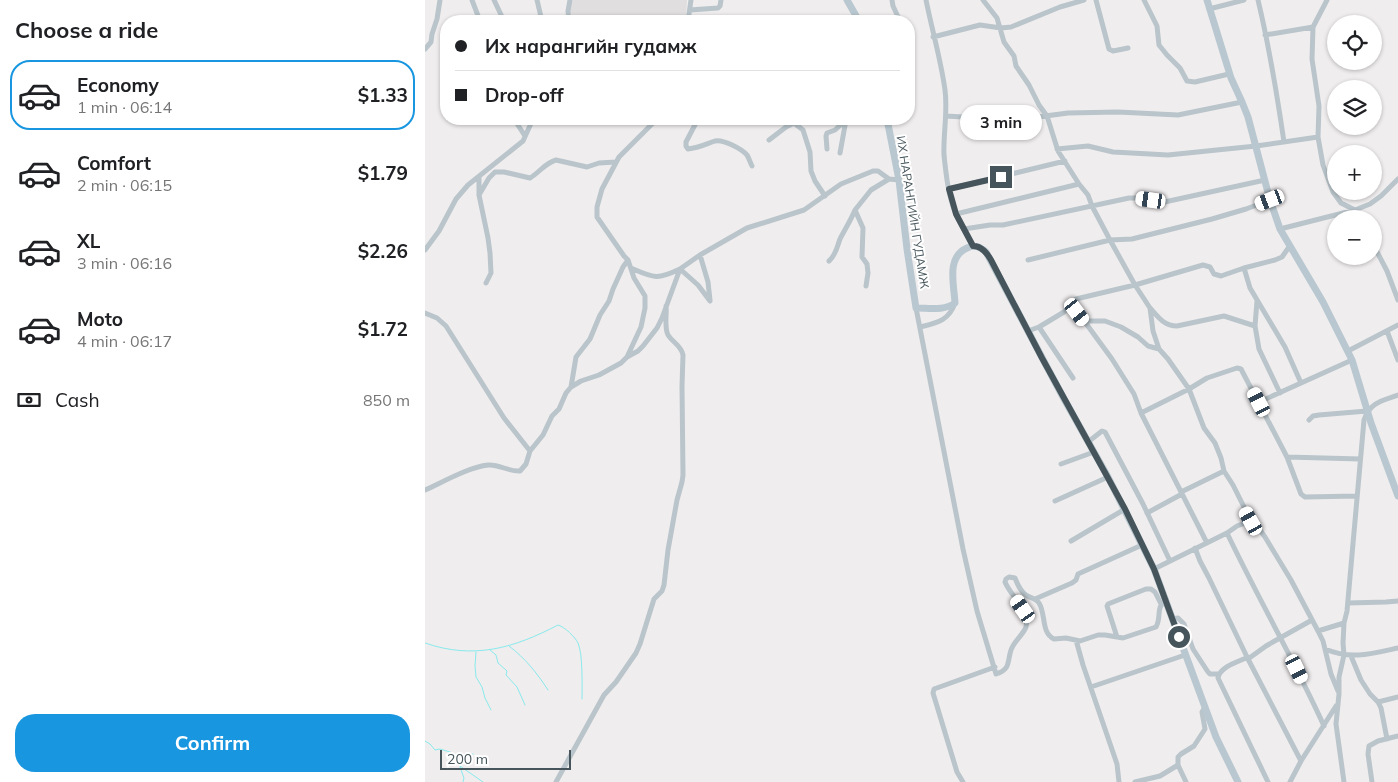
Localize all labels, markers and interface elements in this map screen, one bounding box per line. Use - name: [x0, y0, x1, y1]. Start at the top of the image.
- map controls: [1327, 15, 1382, 265]
- button: locate: [1327, 15, 1382, 70]
- text: Choose a ride: [15, 16, 158, 44]
- text: Их нарангийн гудамж: [485, 34, 697, 58]
- icon: car: [17, 73, 62, 118]
- text: Economy: [77, 73, 159, 97]
- button: layers: [1327, 80, 1382, 135]
- text: $1.33: [358, 83, 408, 107]
- text: Drop-off: [485, 83, 563, 107]
- text: 1 min · 06:14: [77, 97, 172, 117]
- callout: 3 min: [960, 104, 1042, 140]
- text: 3 min: [980, 112, 1022, 132]
- street label: ИХ НАРАНГИЙН ГУДАМЖ: [894, 135, 932, 289]
- button: +: [1327, 145, 1382, 200]
- icon: car: [17, 151, 62, 196]
- text: Comfort: [77, 151, 151, 175]
- text: $1.79: [358, 161, 408, 185]
- route end: [990, 166, 1012, 188]
- text: 2 min · 06:15: [77, 175, 172, 195]
- car: [1253, 188, 1286, 212]
- car: [1135, 190, 1166, 210]
- button: −: [1327, 210, 1382, 265]
- icon: car: [17, 229, 62, 274]
- text: XL: [77, 229, 100, 253]
- text: $2.26: [358, 239, 408, 263]
- text: 3 min · 06:16: [77, 253, 172, 273]
- car: [1061, 296, 1092, 328]
- icon: car: [17, 307, 62, 352]
- text: Moto: [77, 307, 123, 331]
- text: $1.72: [358, 317, 408, 341]
- text: 4 min · 06:17: [77, 331, 172, 351]
- car: [1245, 385, 1272, 419]
- icon: cash: [15, 386, 43, 414]
- text: Cash: [55, 388, 100, 412]
- text: 850 m: [363, 390, 410, 410]
- car: [1237, 504, 1264, 538]
- car: [1008, 592, 1037, 626]
- route start: [1168, 626, 1190, 648]
- car: [1283, 652, 1310, 686]
- button: Confirm: [15, 714, 410, 772]
- scale bar: [440, 747, 571, 770]
- text: 200 m: [447, 750, 488, 768]

